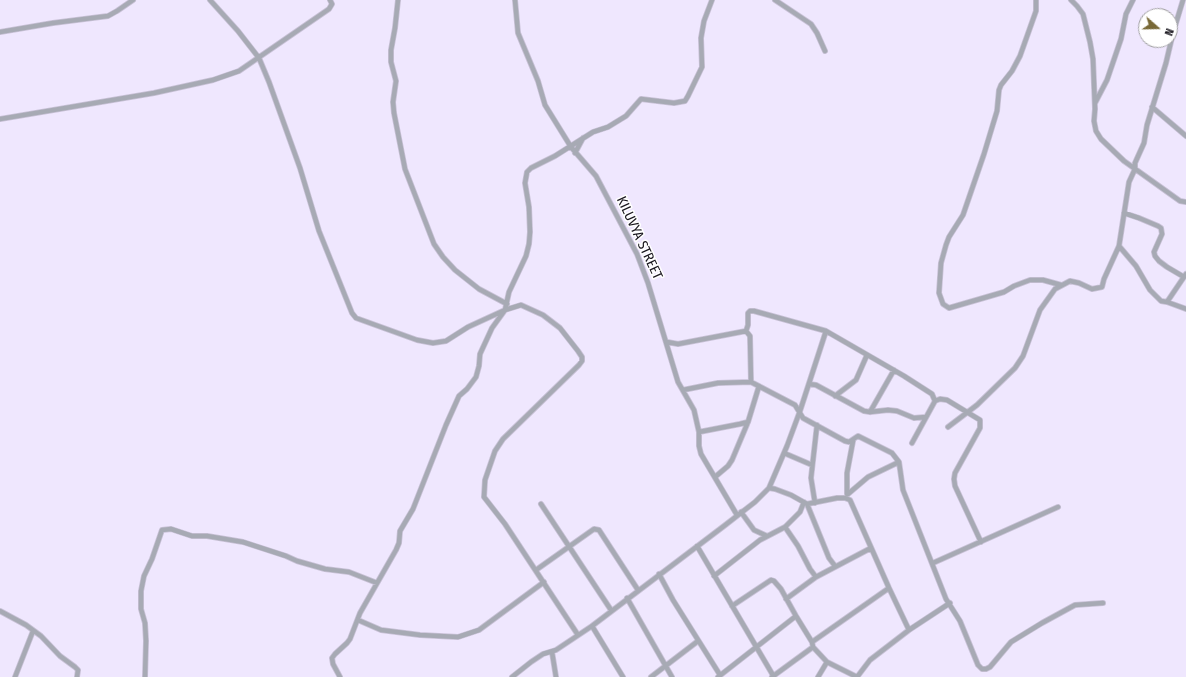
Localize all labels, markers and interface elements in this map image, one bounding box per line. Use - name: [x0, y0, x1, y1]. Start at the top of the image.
- north arrow: [1138, 8, 1178, 48]
- text: N: [1162, 27, 1176, 37]
- street label: KILUVYA STREET: [612, 194, 666, 282]

